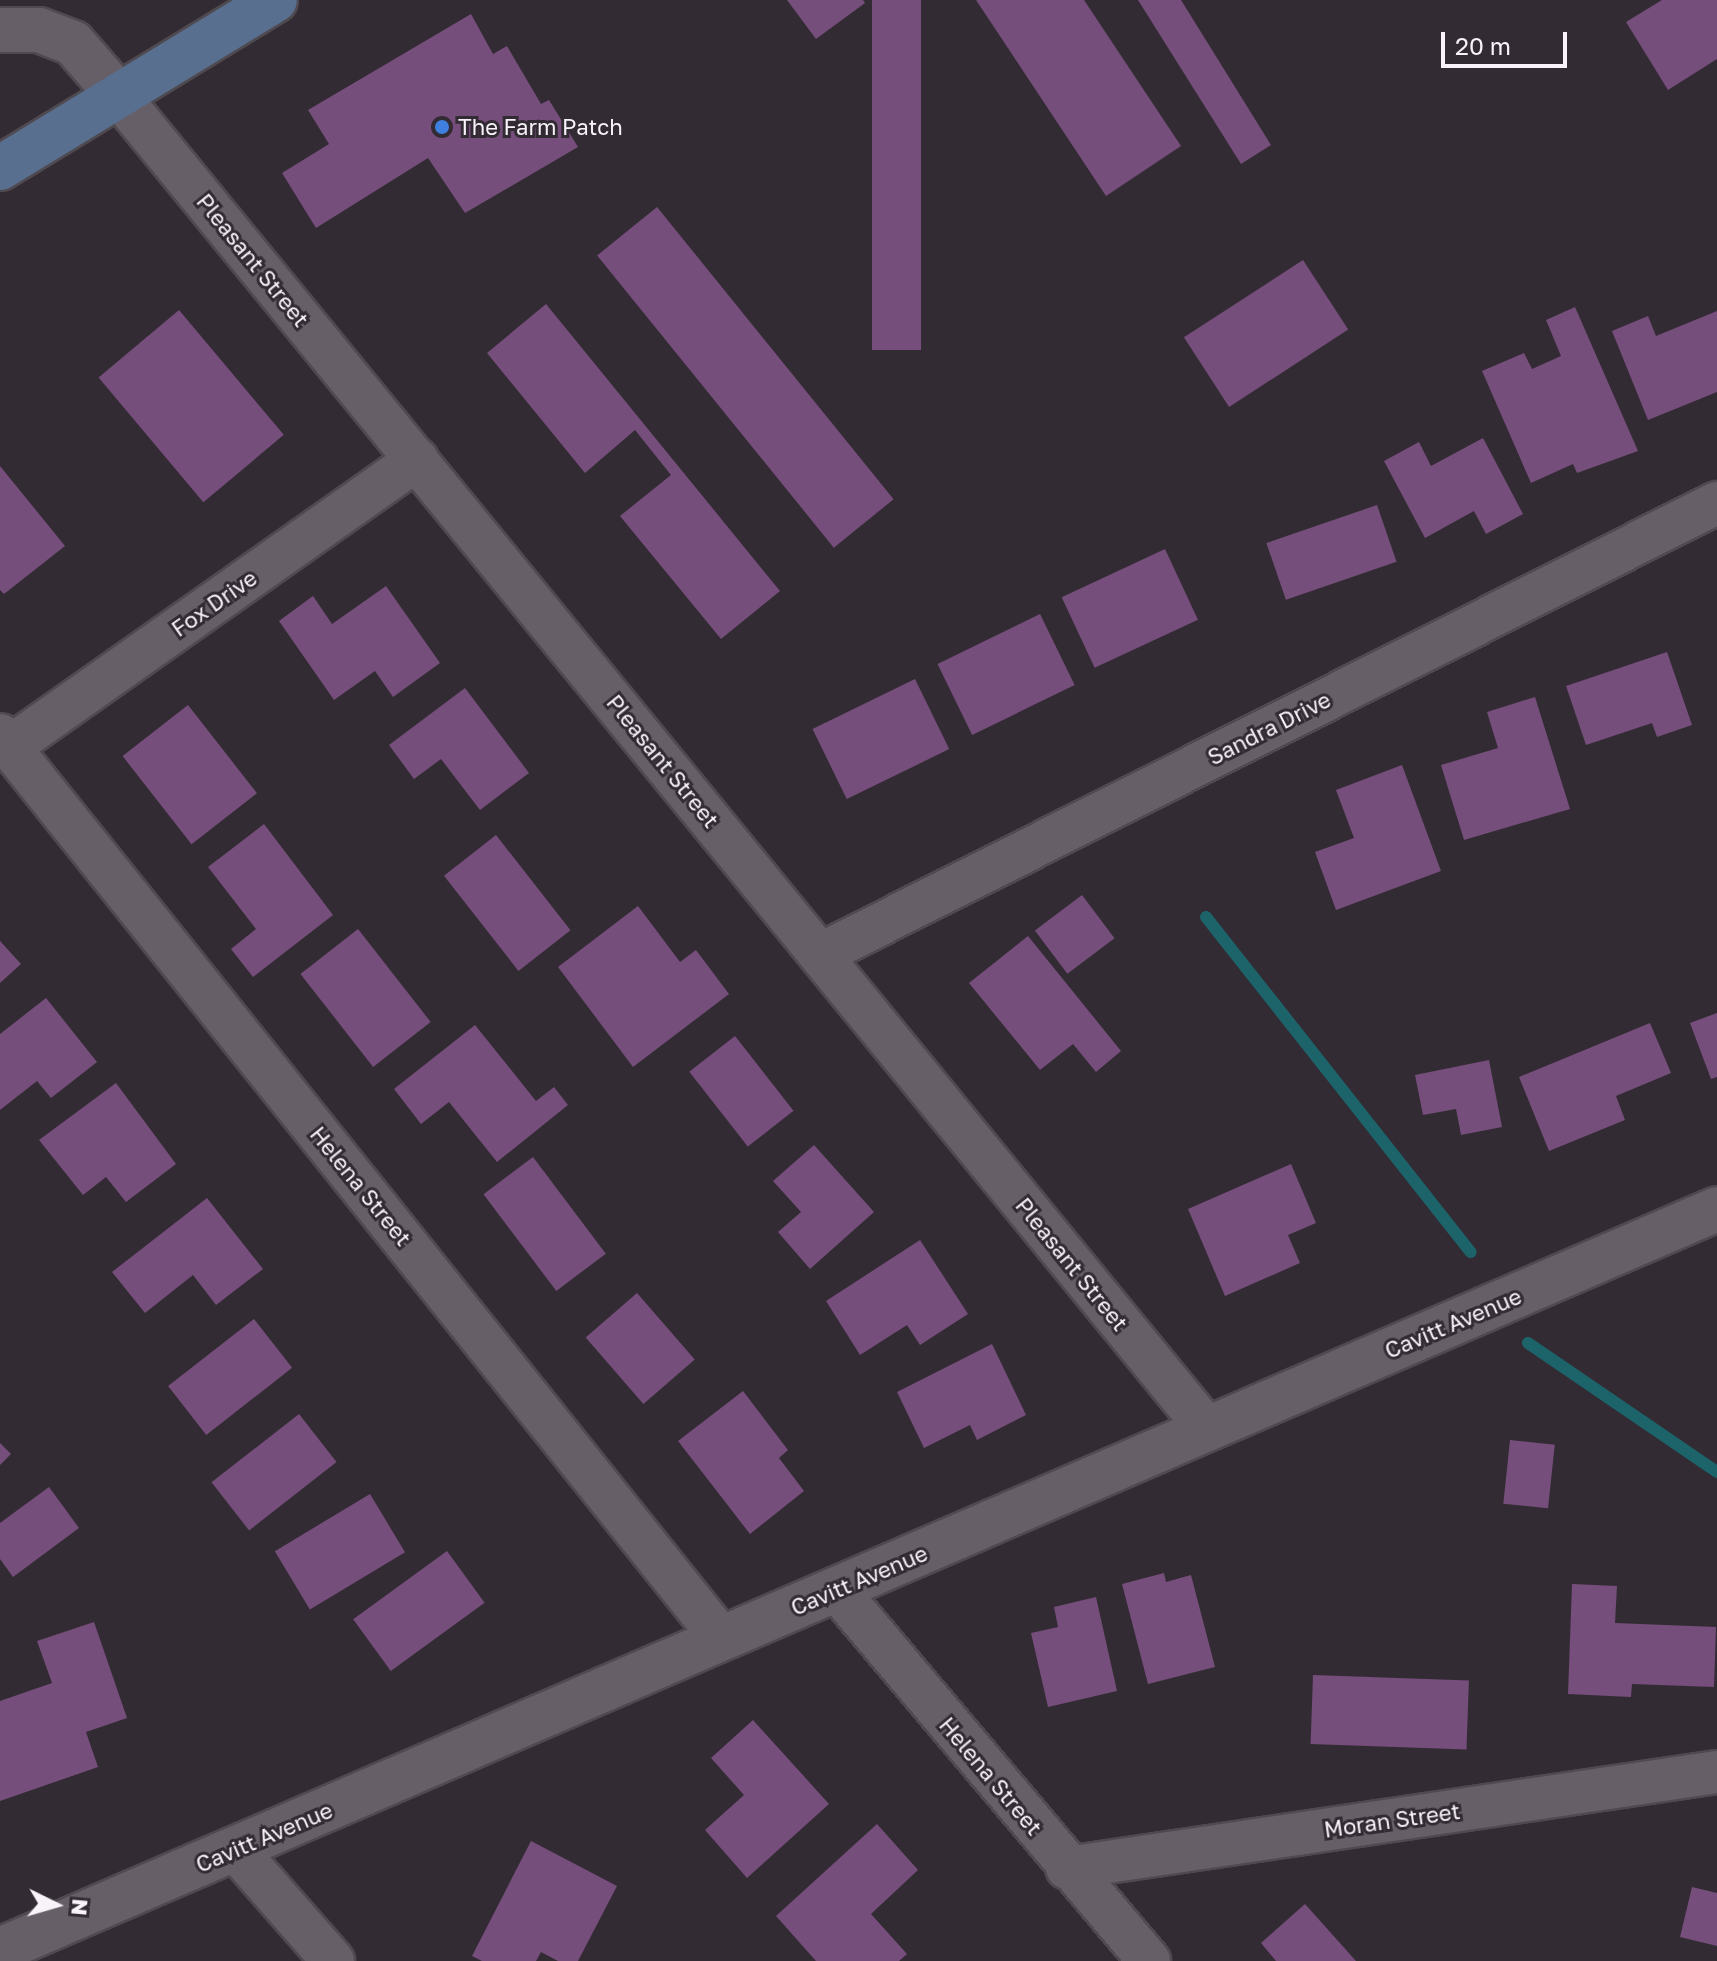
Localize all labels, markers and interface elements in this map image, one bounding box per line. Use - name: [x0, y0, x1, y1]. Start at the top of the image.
- scale bar: [1445, 16, 1571, 66]
- text: 20 m: [1455, 31, 1511, 60]
- place label: The Farm Patch: [458, 114, 623, 140]
- marker: The Farm Patch: [433, 118, 451, 136]
- street label: Pleasant Street: [191, 188, 315, 332]
- street label: Fox Drive: [166, 564, 262, 642]
- street label: Sandra Drive: [1203, 686, 1335, 770]
- street label: Pleasant Street: [601, 689, 725, 833]
- street label: Helena Street: [305, 1121, 417, 1251]
- street label: Pleasant Street: [1010, 1192, 1134, 1336]
- street label: Cavitt Avenue: [1381, 1282, 1525, 1364]
- street label: Cavitt Avenue: [787, 1539, 931, 1621]
- street label: Helena Street: [934, 1712, 1048, 1840]
- street label: Cavitt Avenue: [192, 1796, 336, 1878]
- street label: Moran Street: [1322, 1797, 1462, 1843]
- north arrow: [16, 1865, 96, 1945]
- text: N: [66, 1898, 95, 1917]

